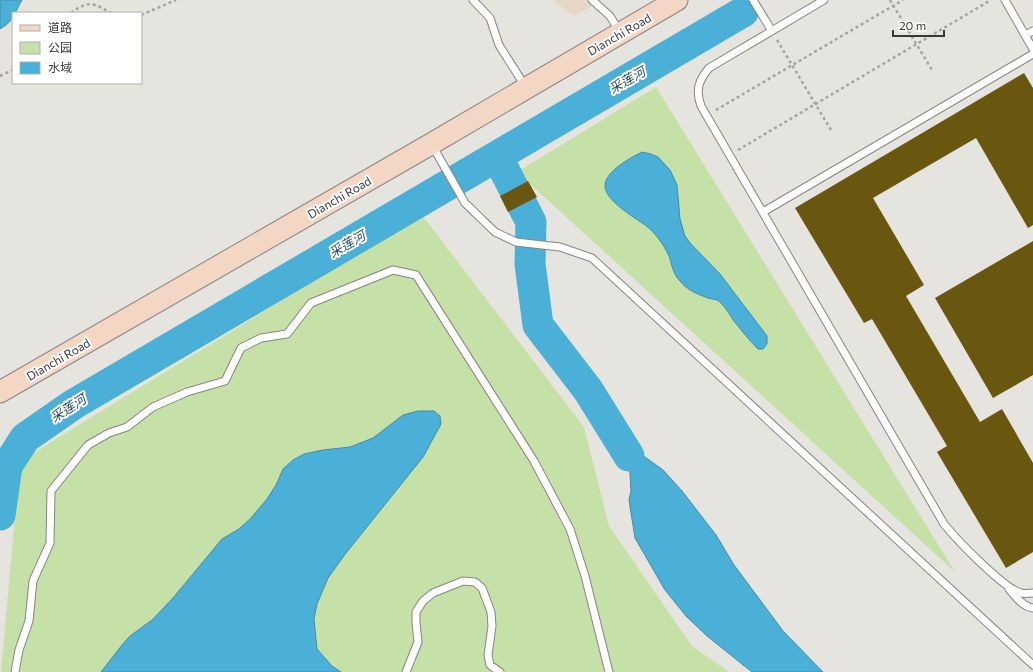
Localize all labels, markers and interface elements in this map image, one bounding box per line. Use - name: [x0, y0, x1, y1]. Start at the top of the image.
- street label: Dianchi Road: [585, 10, 653, 58]
- legend: [12, 12, 142, 84]
- scale bar: [893, 12, 944, 38]
- text: 20 m: [899, 18, 926, 32]
- text: 道路: [48, 20, 72, 34]
- text: 公园: [48, 40, 72, 54]
- text: 水域: [48, 60, 72, 74]
- water label: 采莲河: [606, 62, 650, 97]
- street label: Dianchi Road: [305, 173, 373, 221]
- water label: 采莲河: [326, 226, 370, 261]
- street label: Dianchi Road: [24, 335, 92, 383]
- water label: 采莲河: [47, 389, 91, 425]

